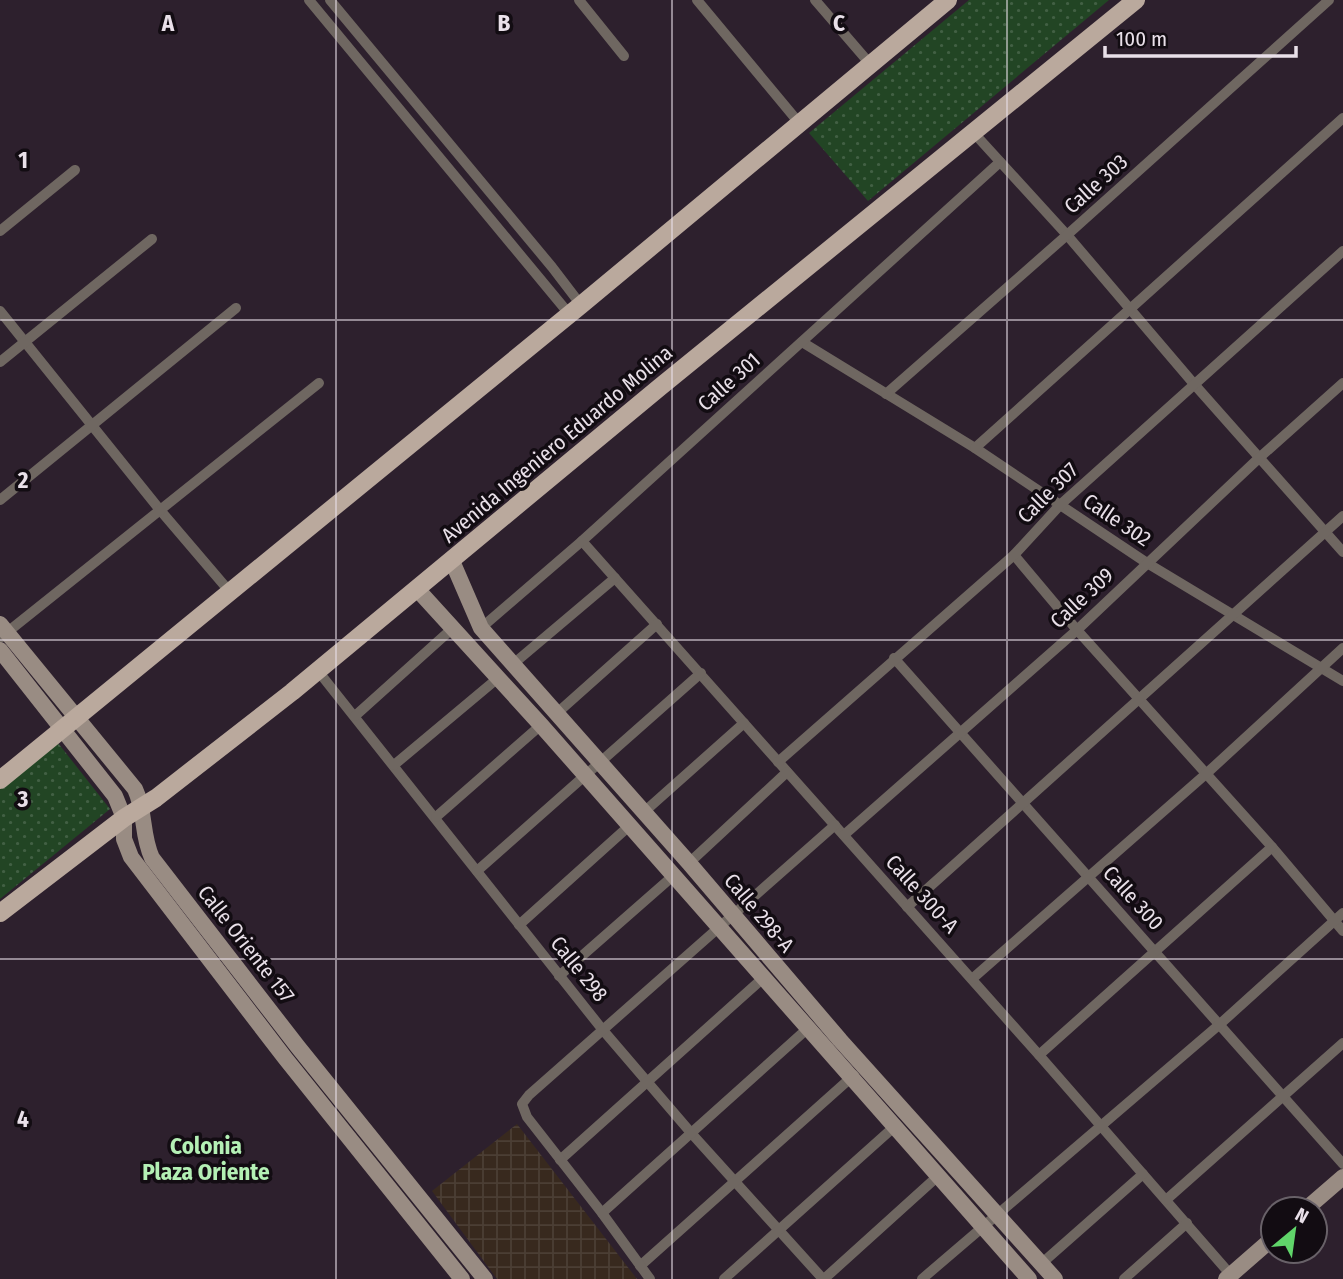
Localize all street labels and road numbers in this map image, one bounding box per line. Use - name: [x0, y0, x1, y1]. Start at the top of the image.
- street label: Calle 303: [1059, 149, 1133, 219]
- street label: Avenida Ingeniero Eduardo Molina: [436, 340, 678, 548]
- street label: Calle 301: [692, 347, 766, 417]
- street label: Calle 307: [1012, 457, 1084, 529]
- street label: Calle 302: [1078, 488, 1156, 552]
- street label: Calle 309: [1045, 562, 1119, 634]
- street label: Calle 300-A: [880, 849, 964, 939]
- street label: Calle 300: [1097, 860, 1169, 936]
- street label: Calle 298-A: [718, 868, 800, 958]
- street label: Calle Oriente 157: [192, 880, 300, 1008]
- street label: Calle 298: [545, 931, 613, 1007]

